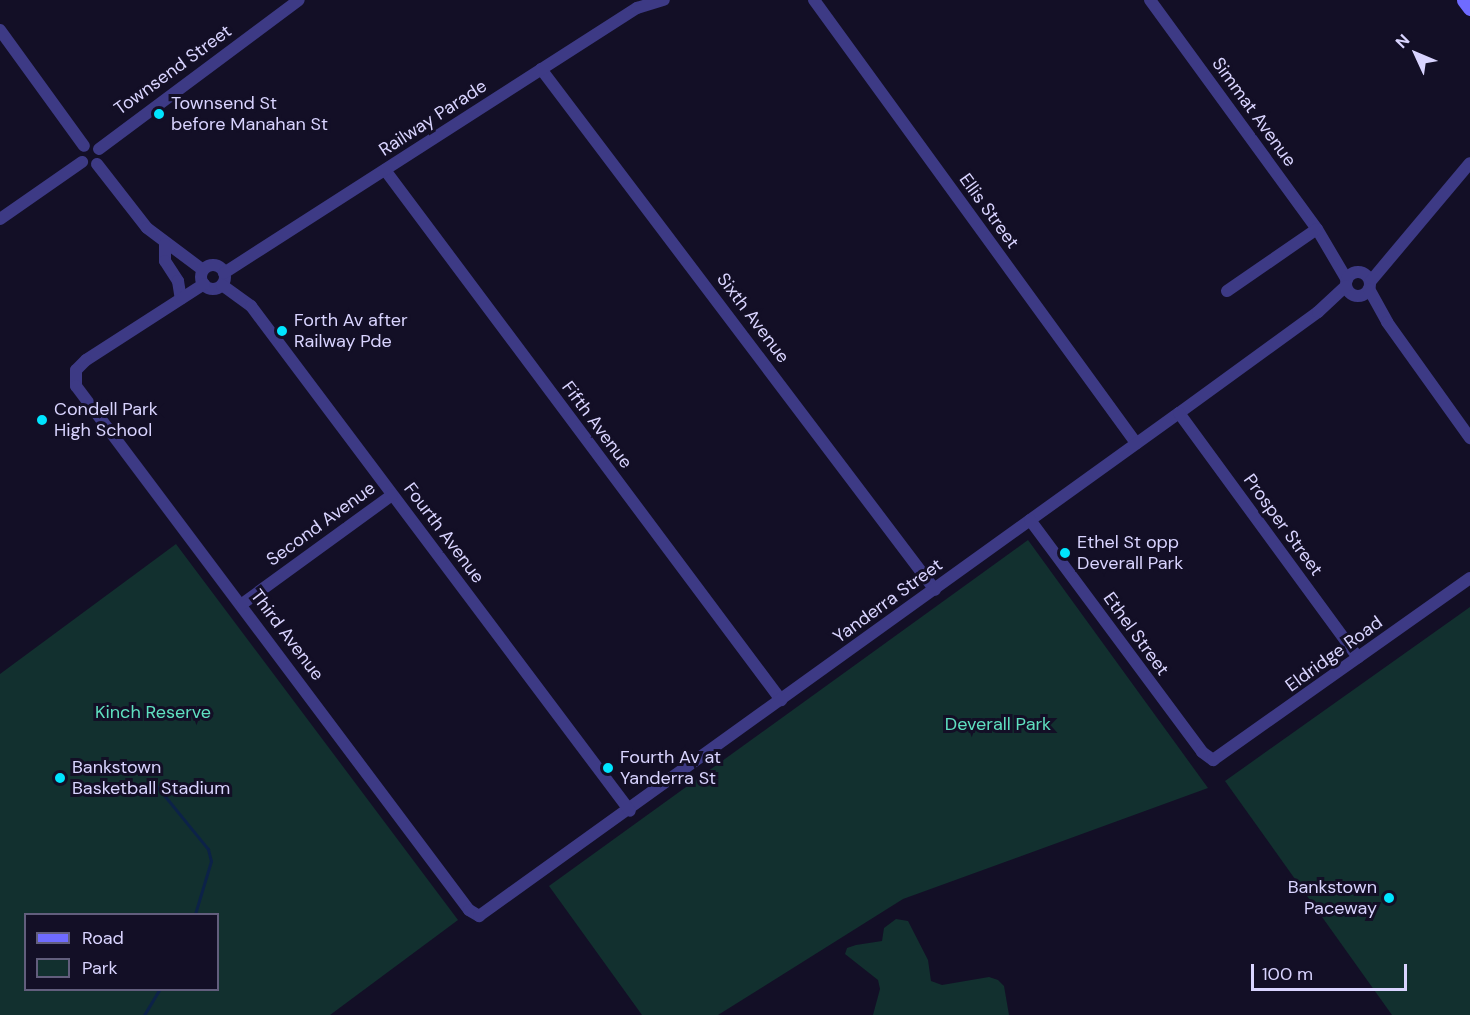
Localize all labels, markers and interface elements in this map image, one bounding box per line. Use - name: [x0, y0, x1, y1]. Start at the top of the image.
- street label: Townsend Street: [110, 20, 236, 120]
- north arrow: [1386, 24, 1446, 84]
- text: N: [1391, 30, 1414, 53]
- street label: Simmat Avenue: [1207, 53, 1301, 171]
- street label: Railway Parade: [375, 75, 491, 161]
- place label: Townsend St before Manahan St: [171, 93, 328, 136]
- marker: Townsend St before Manahan St: [152, 107, 166, 121]
- street label: Ellis Street: [955, 169, 1023, 253]
- street label: Sixth Avenue: [712, 269, 794, 367]
- place label: Forth Av after Railway Pde: [294, 310, 408, 352]
- marker: Forth Av after Railway Pde: [275, 324, 289, 338]
- street label: Fifth Avenue: [557, 377, 637, 473]
- place label: Condell Park High School: [54, 399, 158, 442]
- marker: Condell Park High School: [35, 413, 49, 427]
- street label: Prosper Street: [1239, 470, 1327, 580]
- street label: Second Avenue: [262, 477, 380, 571]
- street label: Fourth Avenue: [399, 478, 489, 588]
- place label: Ethel St opp Deverall Park: [1077, 532, 1183, 574]
- marker: Ethel St opp Deverall Park: [1058, 546, 1072, 560]
- street label: Yanderra Street: [829, 554, 947, 648]
- street label: Third Avenue: [246, 585, 328, 685]
- street label: Ethel Street: [1099, 588, 1173, 680]
- street label: Eldridge Road: [1281, 612, 1387, 696]
- park label: Kinch Reserve: [95, 701, 211, 723]
- park label: Deverall Park: [945, 713, 1051, 735]
- place label: Fourth Av at Yanderra St: [620, 747, 721, 789]
- place label: Bankstown Basketball Stadium: [72, 757, 230, 800]
- marker: Fourth Av at Yanderra St: [601, 761, 615, 775]
- marker: Bankstown Basketball Stadium: [53, 771, 67, 785]
- place label: Bankstown Paceway: [1288, 877, 1377, 920]
- marker: Bankstown Paceway: [1382, 891, 1396, 905]
- legend: [24, 913, 219, 991]
- text: Road: [82, 926, 124, 950]
- scale bar: [1254, 952, 1410, 990]
- text: Park: [82, 956, 118, 980]
- text: 100 m: [1262, 962, 1313, 986]

